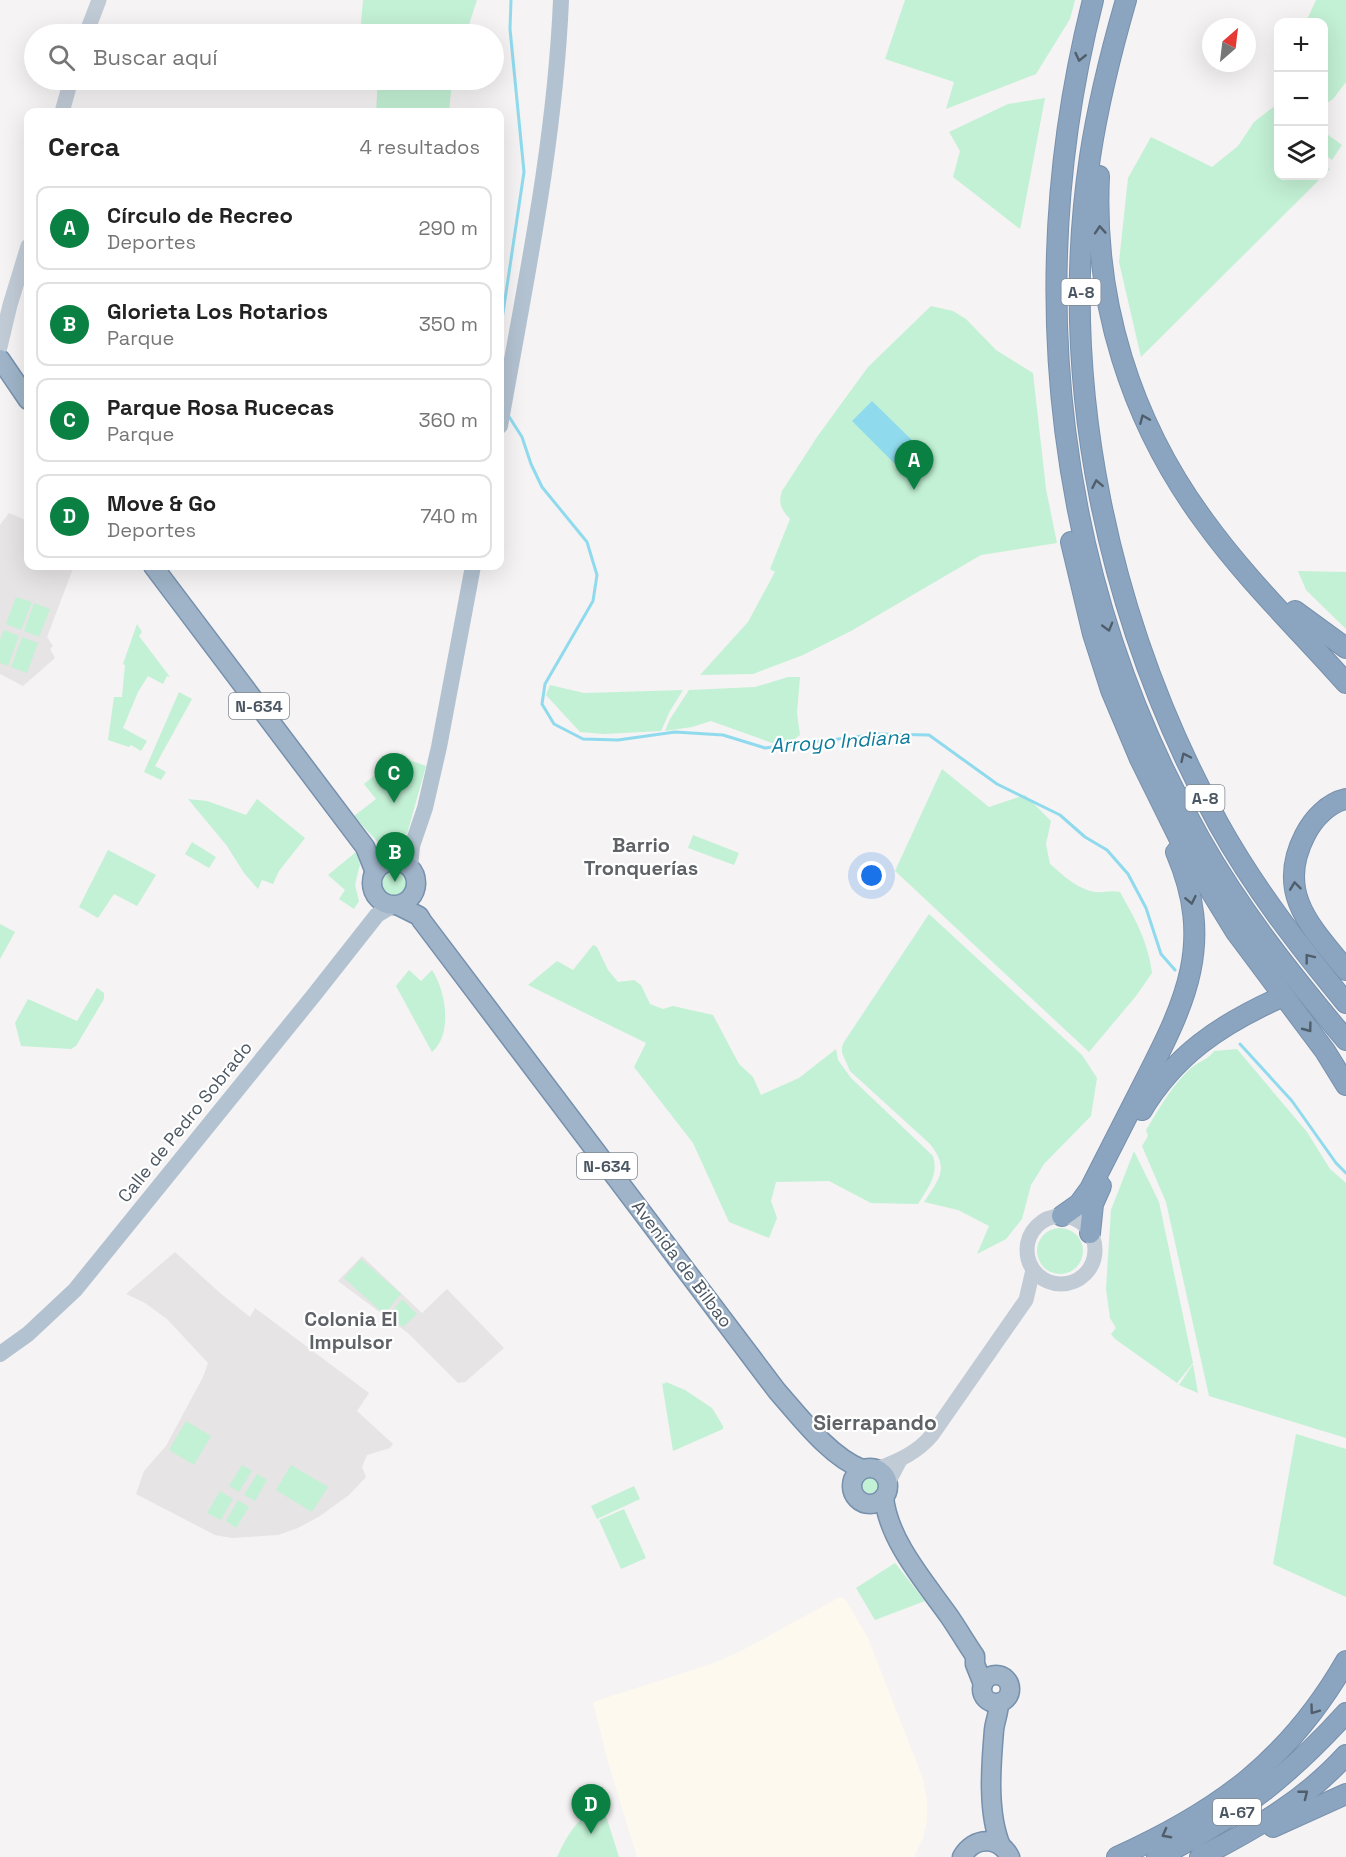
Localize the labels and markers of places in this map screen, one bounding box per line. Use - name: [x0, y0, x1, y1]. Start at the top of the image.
- pin: A: [894, 440, 934, 490]
- pin: C: [374, 754, 414, 803]
- pin: B: [376, 832, 414, 882]
- pin: D: [572, 1784, 610, 1834]

